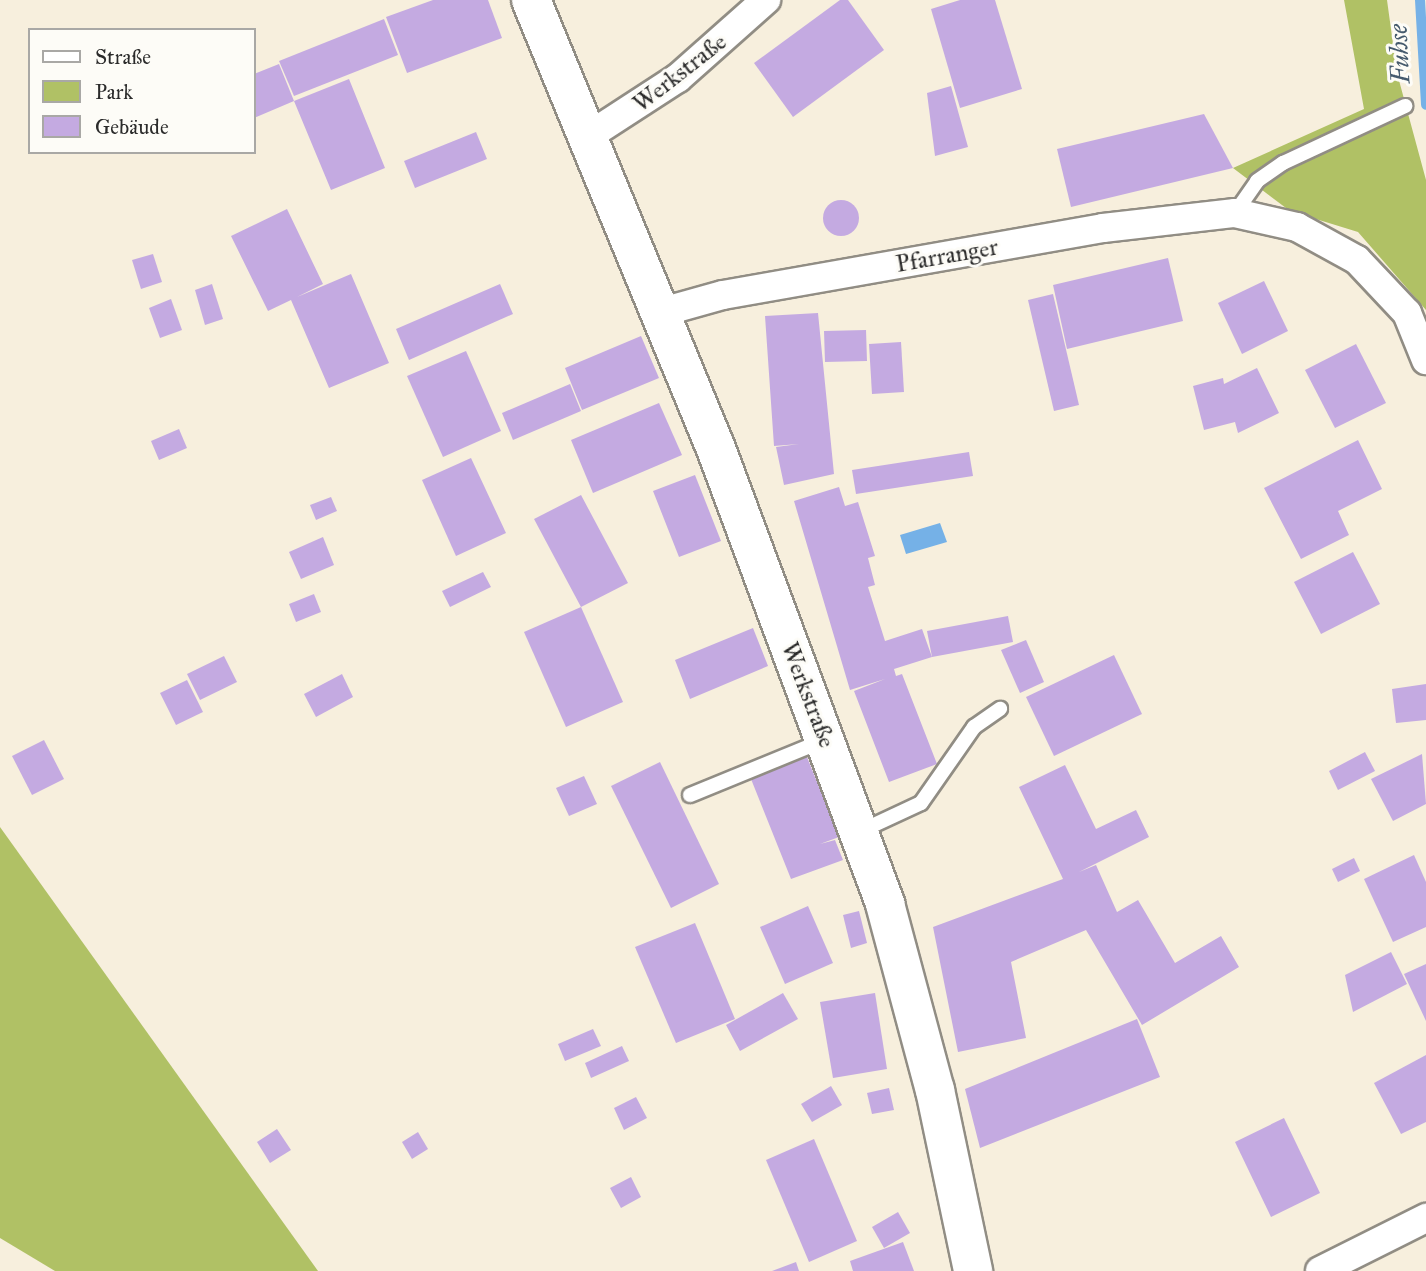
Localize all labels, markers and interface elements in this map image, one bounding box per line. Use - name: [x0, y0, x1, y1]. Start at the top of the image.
- water label: Fuhse: [1383, 23, 1417, 85]
- legend: [28, 28, 256, 154]
- street label: Werkstraße: [628, 28, 732, 118]
- text: Straße: [95, 44, 151, 70]
- text: Park: [95, 79, 133, 105]
- text: Gebäude: [95, 114, 169, 140]
- street label: Pfarranger: [894, 233, 1000, 279]
- street label: Werkstraße: [775, 638, 841, 752]

